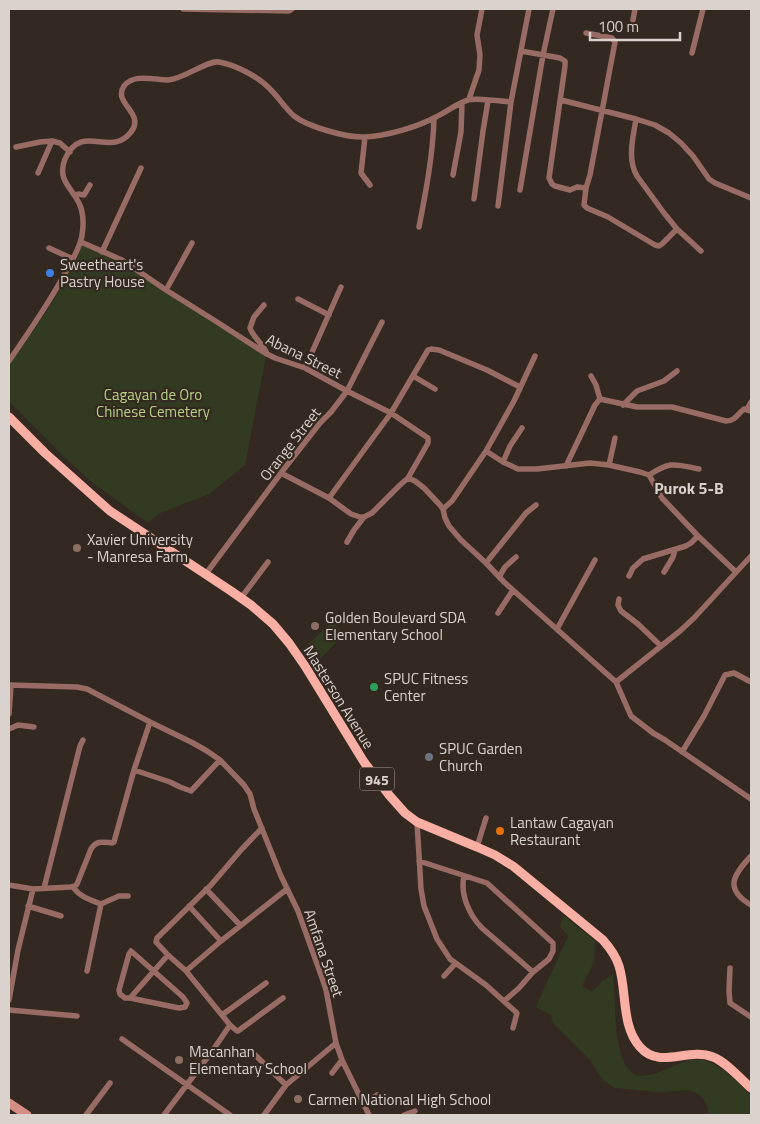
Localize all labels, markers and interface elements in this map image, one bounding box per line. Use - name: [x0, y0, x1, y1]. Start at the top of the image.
- scale bar: [590, 10, 680, 42]
- text: 100 m: [598, 15, 639, 38]
- place label: Sweetheart's Pastry House: [60, 253, 145, 293]
- marker: Sweetheart's Pastry House: [44, 267, 56, 279]
- street label: Abana Street: [262, 328, 346, 385]
- park label: Cagayan de Oro Chinese Cemetery: [96, 383, 210, 423]
- street label: Orange Street: [254, 402, 327, 486]
- district label: Purok 5-B: [654, 476, 724, 500]
- place label: Xavier University - Manresa Farm: [87, 528, 193, 568]
- marker: Xavier University - Manresa Farm: [71, 542, 83, 554]
- place label: Golden Boulevard SDA Elementary School: [325, 606, 466, 646]
- marker: Golden Boulevard SDA Elementary School: [309, 620, 321, 632]
- street label: Masterson Avenue: [298, 641, 380, 753]
- place label: SPUC Fitness Center: [384, 667, 468, 707]
- marker: SPUC Fitness Center: [368, 681, 380, 693]
- place label: SPUC Garden Church: [439, 737, 522, 777]
- marker: SPUC Garden Church: [423, 751, 435, 763]
- road number: 945: [360, 768, 394, 791]
- place label: Lantaw Cagayan Restaurant: [510, 811, 614, 851]
- marker: Lantaw Cagayan Restaurant: [494, 825, 506, 837]
- street label: Amfana Street: [298, 906, 350, 1001]
- place label: Macanhan Elementary School: [189, 1040, 307, 1080]
- marker: Macanhan Elementary School: [173, 1054, 185, 1066]
- place label: Carmen National High School: [308, 1088, 491, 1111]
- marker: Carmen National High School: [292, 1093, 304, 1105]

